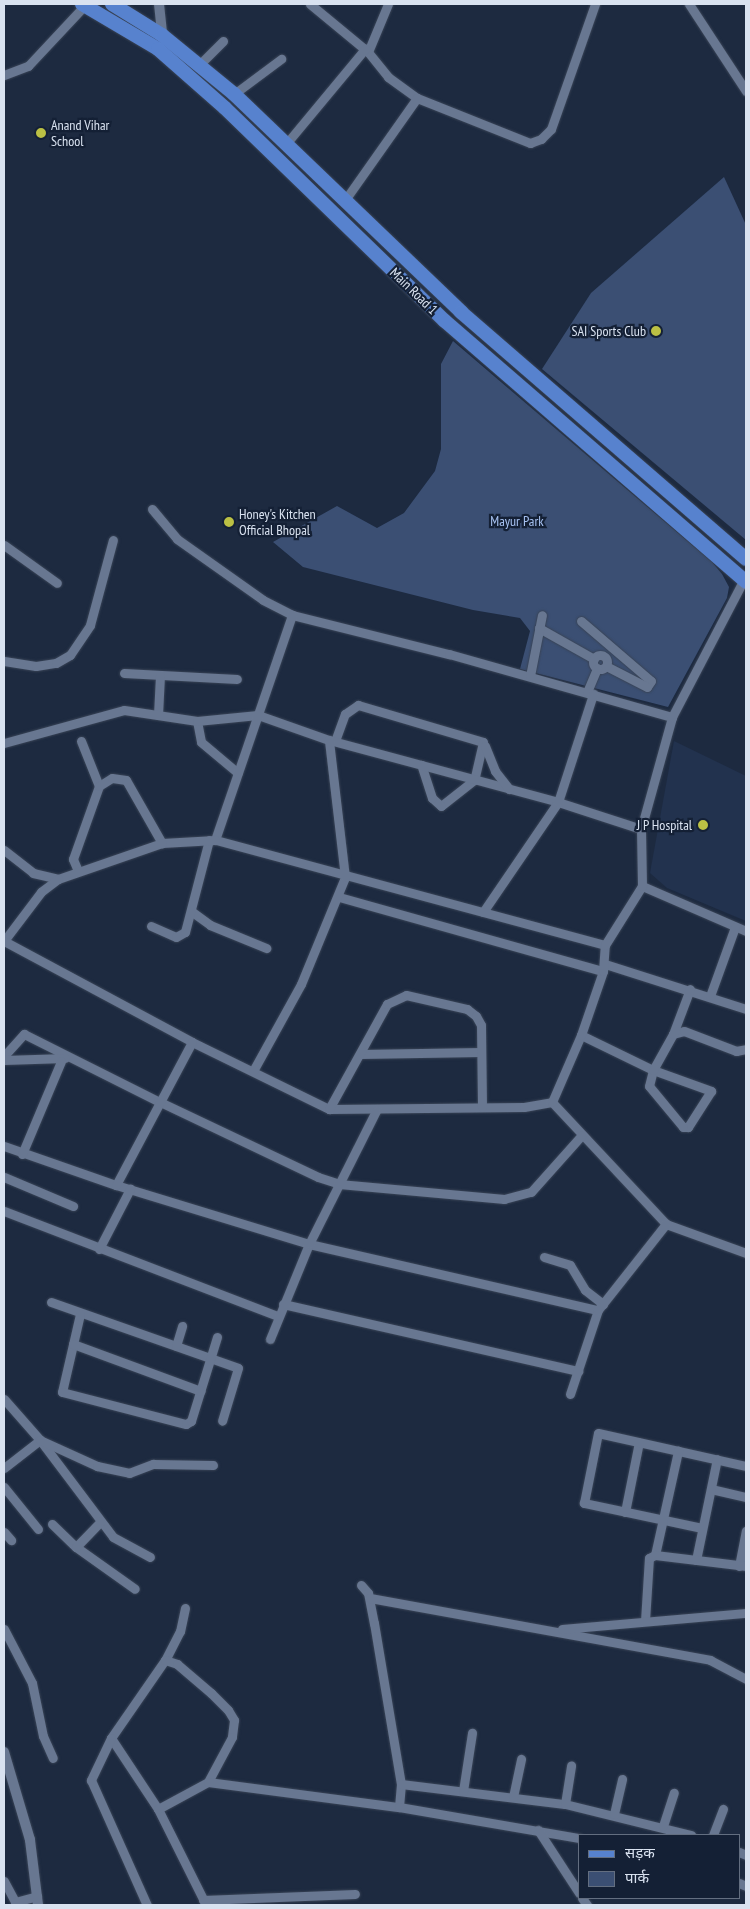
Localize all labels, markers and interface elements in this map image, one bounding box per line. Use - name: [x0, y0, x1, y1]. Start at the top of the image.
- place label: Anand Vihar School: [51, 117, 110, 150]
- marker: Anand Vihar School: [35, 127, 47, 139]
- street label: Main Road 1: [387, 264, 441, 318]
- place label: SAI Sports Club: [571, 323, 646, 339]
- marker: SAI Sports Club: [650, 325, 662, 337]
- place label: Honey's Kitchen Official Bhopal: [239, 506, 316, 538]
- park label: Mayur Park: [490, 513, 544, 529]
- marker: Honey's Kitchen Official Bhopal: [223, 516, 235, 528]
- place label: J P Hospital: [636, 817, 692, 833]
- marker: J P Hospital: [696, 818, 710, 832]
- legend: [578, 1834, 740, 1899]
- text: सड़क: [625, 1843, 655, 1862]
- text: पार्क: [625, 1868, 649, 1887]

